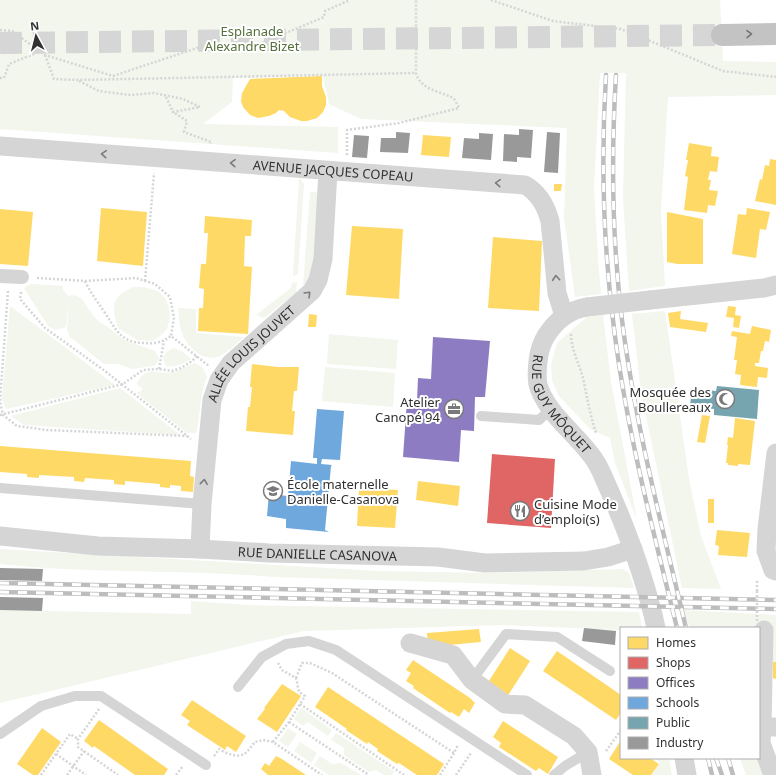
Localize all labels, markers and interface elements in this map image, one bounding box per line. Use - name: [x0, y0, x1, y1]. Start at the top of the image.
- north arrow: [16, 16, 56, 56]
- text: N: [29, 18, 40, 34]
- park label: Esplanade Alexandre Bizet: [205, 22, 300, 55]
- one-way arrow: [746, 30, 752, 38]
- one-way arrow: [101, 149, 107, 158]
- street label: AVENUE JACQUES COPEAU: [252, 156, 414, 186]
- one-way arrow: [230, 159, 236, 168]
- one-way arrow: [495, 179, 501, 187]
- one-way arrow: [551, 275, 560, 281]
- one-way arrow: [303, 291, 311, 299]
- street label: ALLÉE LOUIS JOUVET: [203, 301, 299, 405]
- street label: RUE GUY MÔQUET: [528, 354, 596, 458]
- place label: Mosquée des Boullereaux: [629, 383, 711, 416]
- mosque icon: Mosquée des Boullereaux: [714, 388, 736, 410]
- place label: Atelier Canopé 94: [375, 393, 441, 426]
- office icon: Atelier Canopé 94: [443, 398, 465, 420]
- place label: École maternelle Danielle-Casanova: [287, 475, 399, 508]
- one-way arrow: [199, 479, 208, 485]
- school or university icon: École maternelle Danielle-Casanova: [262, 480, 284, 502]
- place label: Cuisine Mode d’emploi(s): [534, 495, 617, 528]
- restaurant icon: Cuisine Mode d’emploi(s): [509, 500, 531, 522]
- street label: RUE DANIELLE CASANOVA: [237, 542, 398, 565]
- legend: [620, 627, 760, 759]
- text: Homes: [656, 634, 696, 651]
- text: Shops: [656, 654, 691, 671]
- text: Offices: [656, 674, 695, 691]
- text: Schools: [656, 694, 699, 711]
- text: Public: [656, 714, 690, 731]
- text: Industry: [656, 734, 704, 751]

